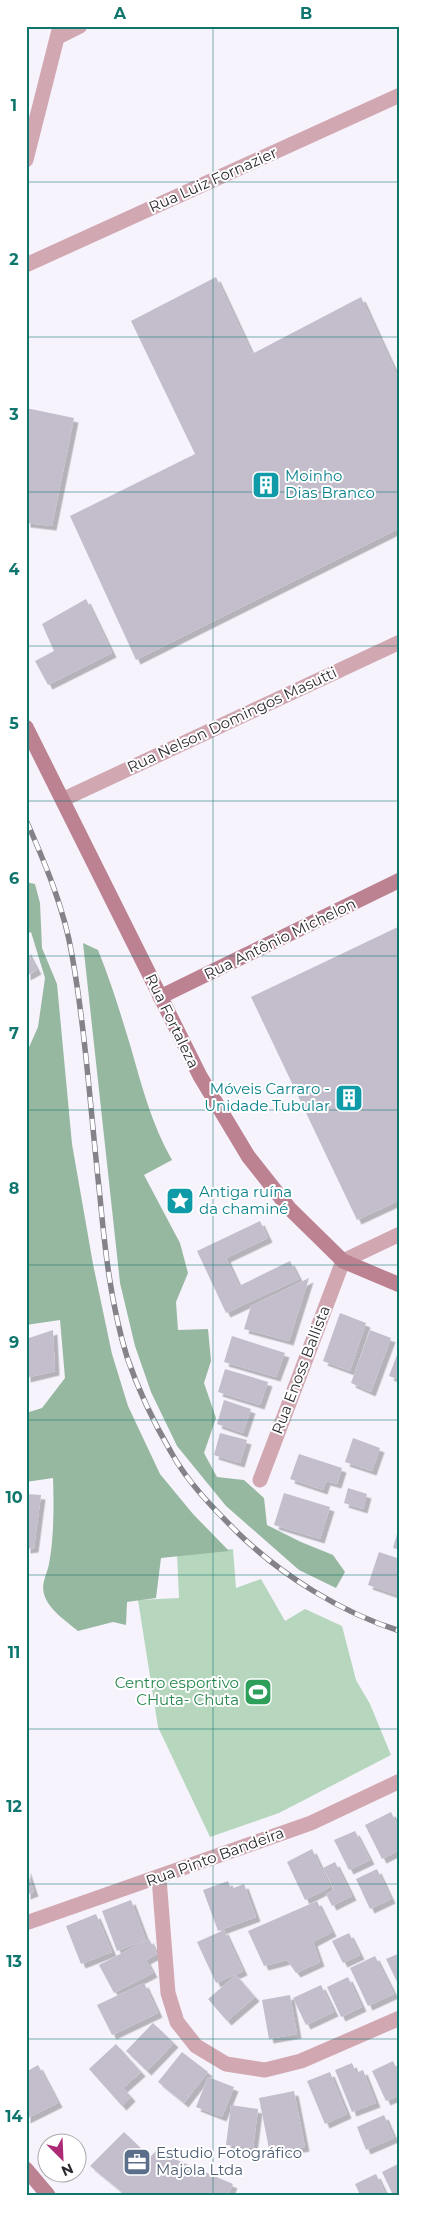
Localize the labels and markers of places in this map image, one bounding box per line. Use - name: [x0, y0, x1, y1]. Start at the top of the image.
- place label: Moinho Dias Branco: [285, 466, 375, 502]
- building icon: Moinho Dias Branco: [251, 470, 281, 500]
- place label: Móveis Carraro - Unidade Tubular: [204, 1079, 330, 1115]
- building icon: Móveis Carraro - Unidade Tubular: [334, 1083, 364, 1113]
- place label: Antiga ruína da chaminé: [199, 1182, 292, 1218]
- place icon: Antiga ruína da chaminé: [165, 1186, 195, 1216]
- place label: Centro esportivo CHuta- Chuta: [115, 1673, 239, 1709]
- sports icon: Centro esportivo CHuta- Chuta: [243, 1677, 273, 1707]
- place label: Estudio Fotográfico Majola Ltda: [156, 2143, 302, 2179]
- office icon: Estudio Fotográfico Majola Ltda: [122, 2147, 152, 2177]

